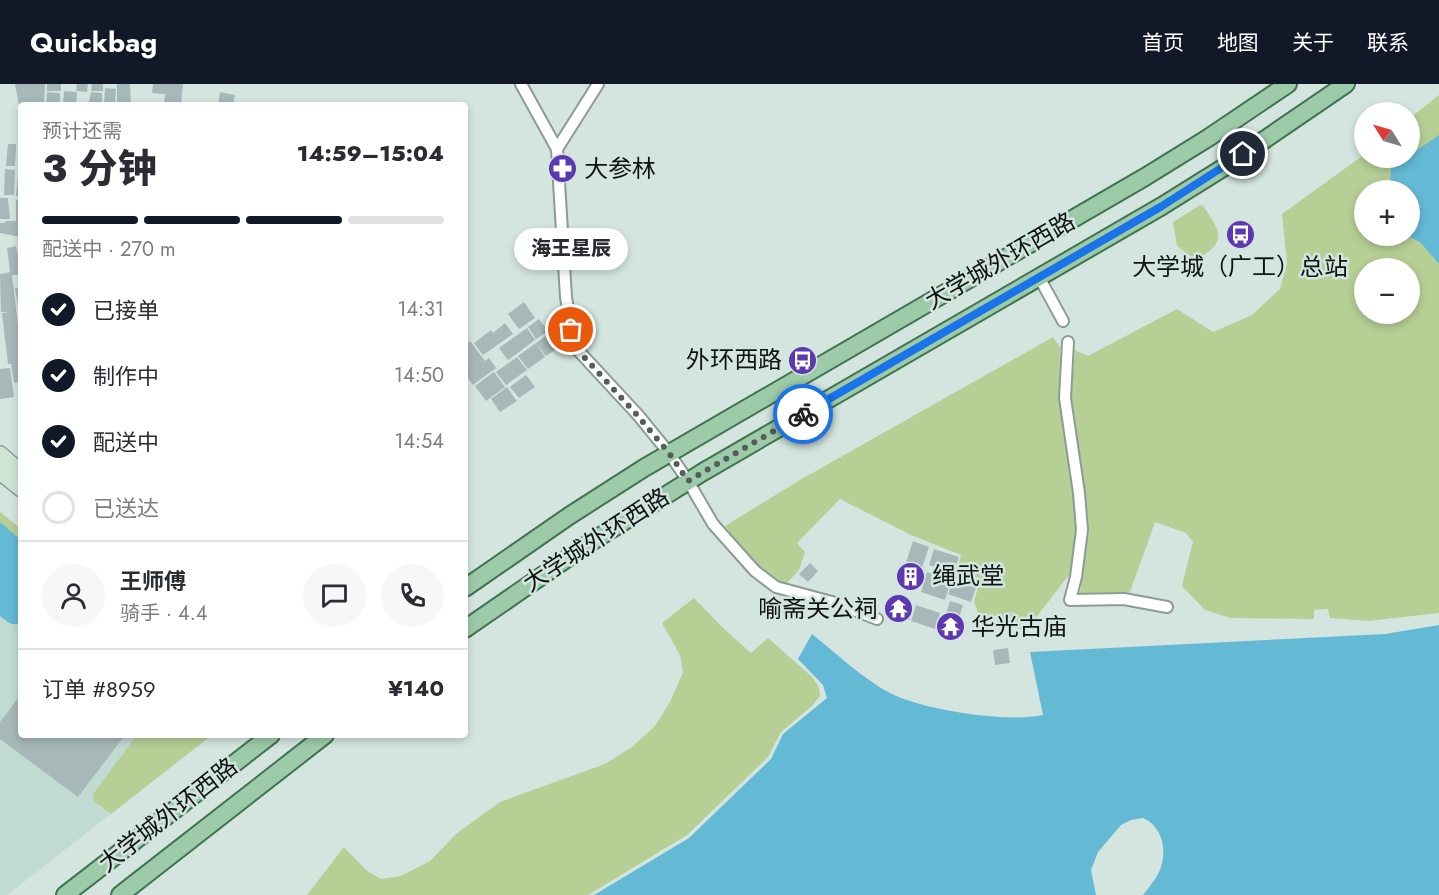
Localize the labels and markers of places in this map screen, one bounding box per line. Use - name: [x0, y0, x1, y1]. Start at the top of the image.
- pin: [1217, 128, 1268, 179]
- place label: 大参林: [584, 151, 656, 186]
- pharmacy icon: 大参林: [547, 153, 579, 185]
- bus stop icon: 大学城（广工）总站: [1224, 218, 1256, 250]
- callout: 海王星辰: [514, 228, 628, 270]
- place label: 大学城（广工）总站: [1132, 249, 1348, 284]
- pin: [545, 304, 596, 355]
- place label: 外环西路: [686, 342, 782, 377]
- bus stop icon: 外环西路: [787, 344, 819, 376]
- place label: 绳武堂: [932, 558, 1004, 593]
- building icon: 绳武堂: [895, 560, 927, 592]
- place label: 喻斋关公祠: [758, 591, 878, 626]
- temple icon: 喻斋关公祠: [883, 593, 915, 625]
- place label: 华光古庙: [971, 609, 1067, 644]
- temple icon: 华光古庙: [934, 611, 966, 643]

